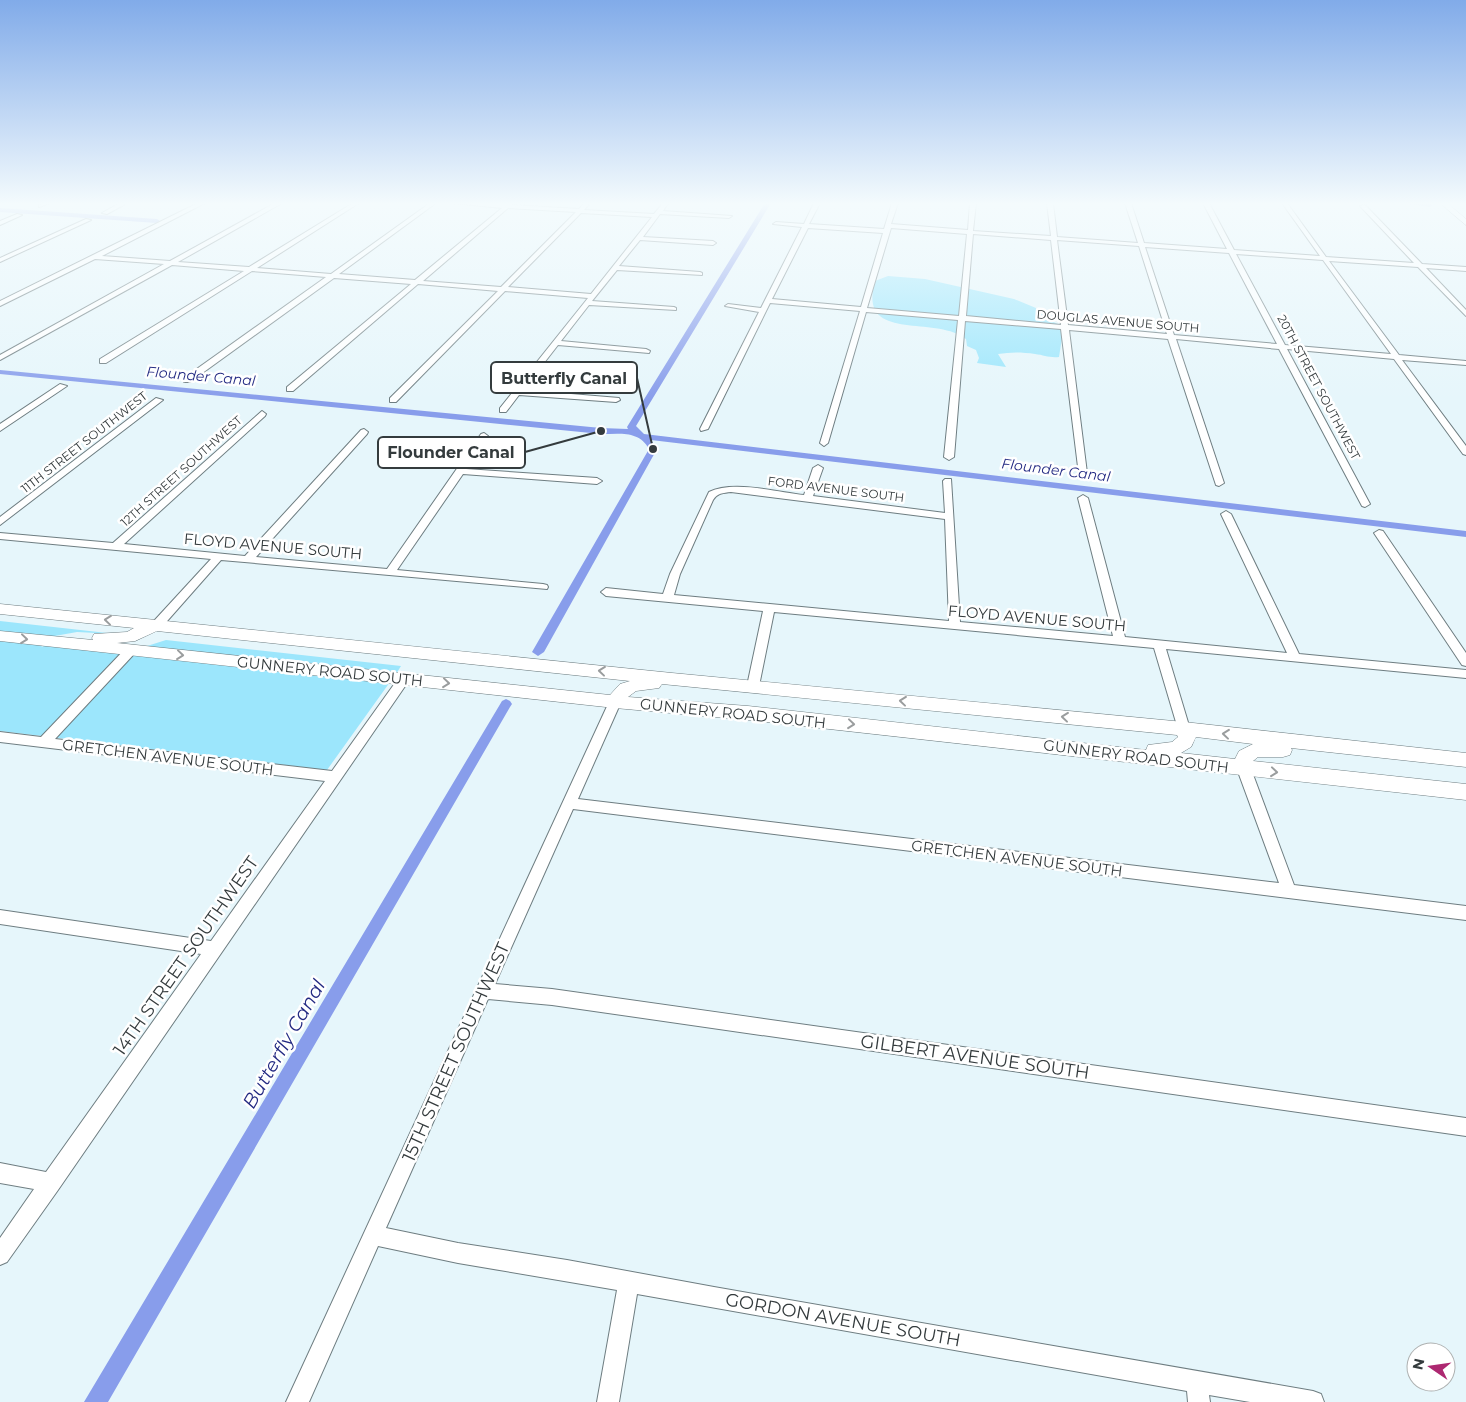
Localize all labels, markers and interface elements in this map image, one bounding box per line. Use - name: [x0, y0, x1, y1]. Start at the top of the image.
- street label: DOUGLAS AVENUE SOUTH: [1036, 306, 1200, 336]
- street label: 20TH STREET SOUTHWEST: [1274, 312, 1364, 462]
- water label: Flounder Canal: [146, 362, 257, 390]
- callout: Butterfly Canal: [491, 362, 637, 393]
- text: Butterfly Canal: [501, 369, 627, 388]
- street label: 11TH STREET SOUTHWEST: [18, 388, 150, 496]
- street label: 12TH STREET SOUTHWEST: [117, 412, 245, 530]
- callout: Flounder Canal: [378, 437, 525, 468]
- text: Flounder Canal: [387, 443, 515, 462]
- water label: Flounder Canal: [1001, 454, 1112, 486]
- street label: FORD AVENUE SOUTH: [767, 473, 905, 505]
- street label: FLOYD AVENUE SOUTH: [183, 529, 363, 563]
- street label: FLOYD AVENUE SOUTH: [947, 601, 1127, 635]
- one-way arrow: [104, 615, 112, 626]
- one-way arrow: [20, 633, 28, 644]
- one-way arrow: [176, 650, 184, 661]
- street label: GUNNERY ROAD SOUTH: [236, 652, 424, 690]
- one-way arrow: [598, 666, 606, 677]
- one-way arrow: [442, 677, 450, 688]
- street label: GUNNERY ROAD SOUTH: [639, 694, 827, 732]
- one-way arrow: [899, 696, 907, 707]
- one-way arrow: [1060, 712, 1068, 723]
- one-way arrow: [848, 719, 856, 730]
- one-way arrow: [1222, 729, 1230, 740]
- street label: GRETCHEN AVENUE SOUTH: [61, 735, 275, 779]
- street label: GUNNERY ROAD SOUTH: [1042, 735, 1230, 777]
- one-way arrow: [1270, 766, 1278, 777]
- street label: GRETCHEN AVENUE SOUTH: [910, 836, 1124, 880]
- street label: 14TH STREET SOUTHWEST: [109, 852, 264, 1060]
- street label: 15TH STREET SOUTHWEST: [398, 938, 515, 1165]
- water label: Butterfly Canal: [238, 975, 331, 1113]
- street label: GILBERT AVENUE SOUTH: [859, 1030, 1091, 1084]
- street label: GORDON AVENUE SOUTH: [724, 1288, 962, 1352]
- north arrow: [1406, 1342, 1456, 1392]
- text: N: [1408, 1357, 1428, 1372]

